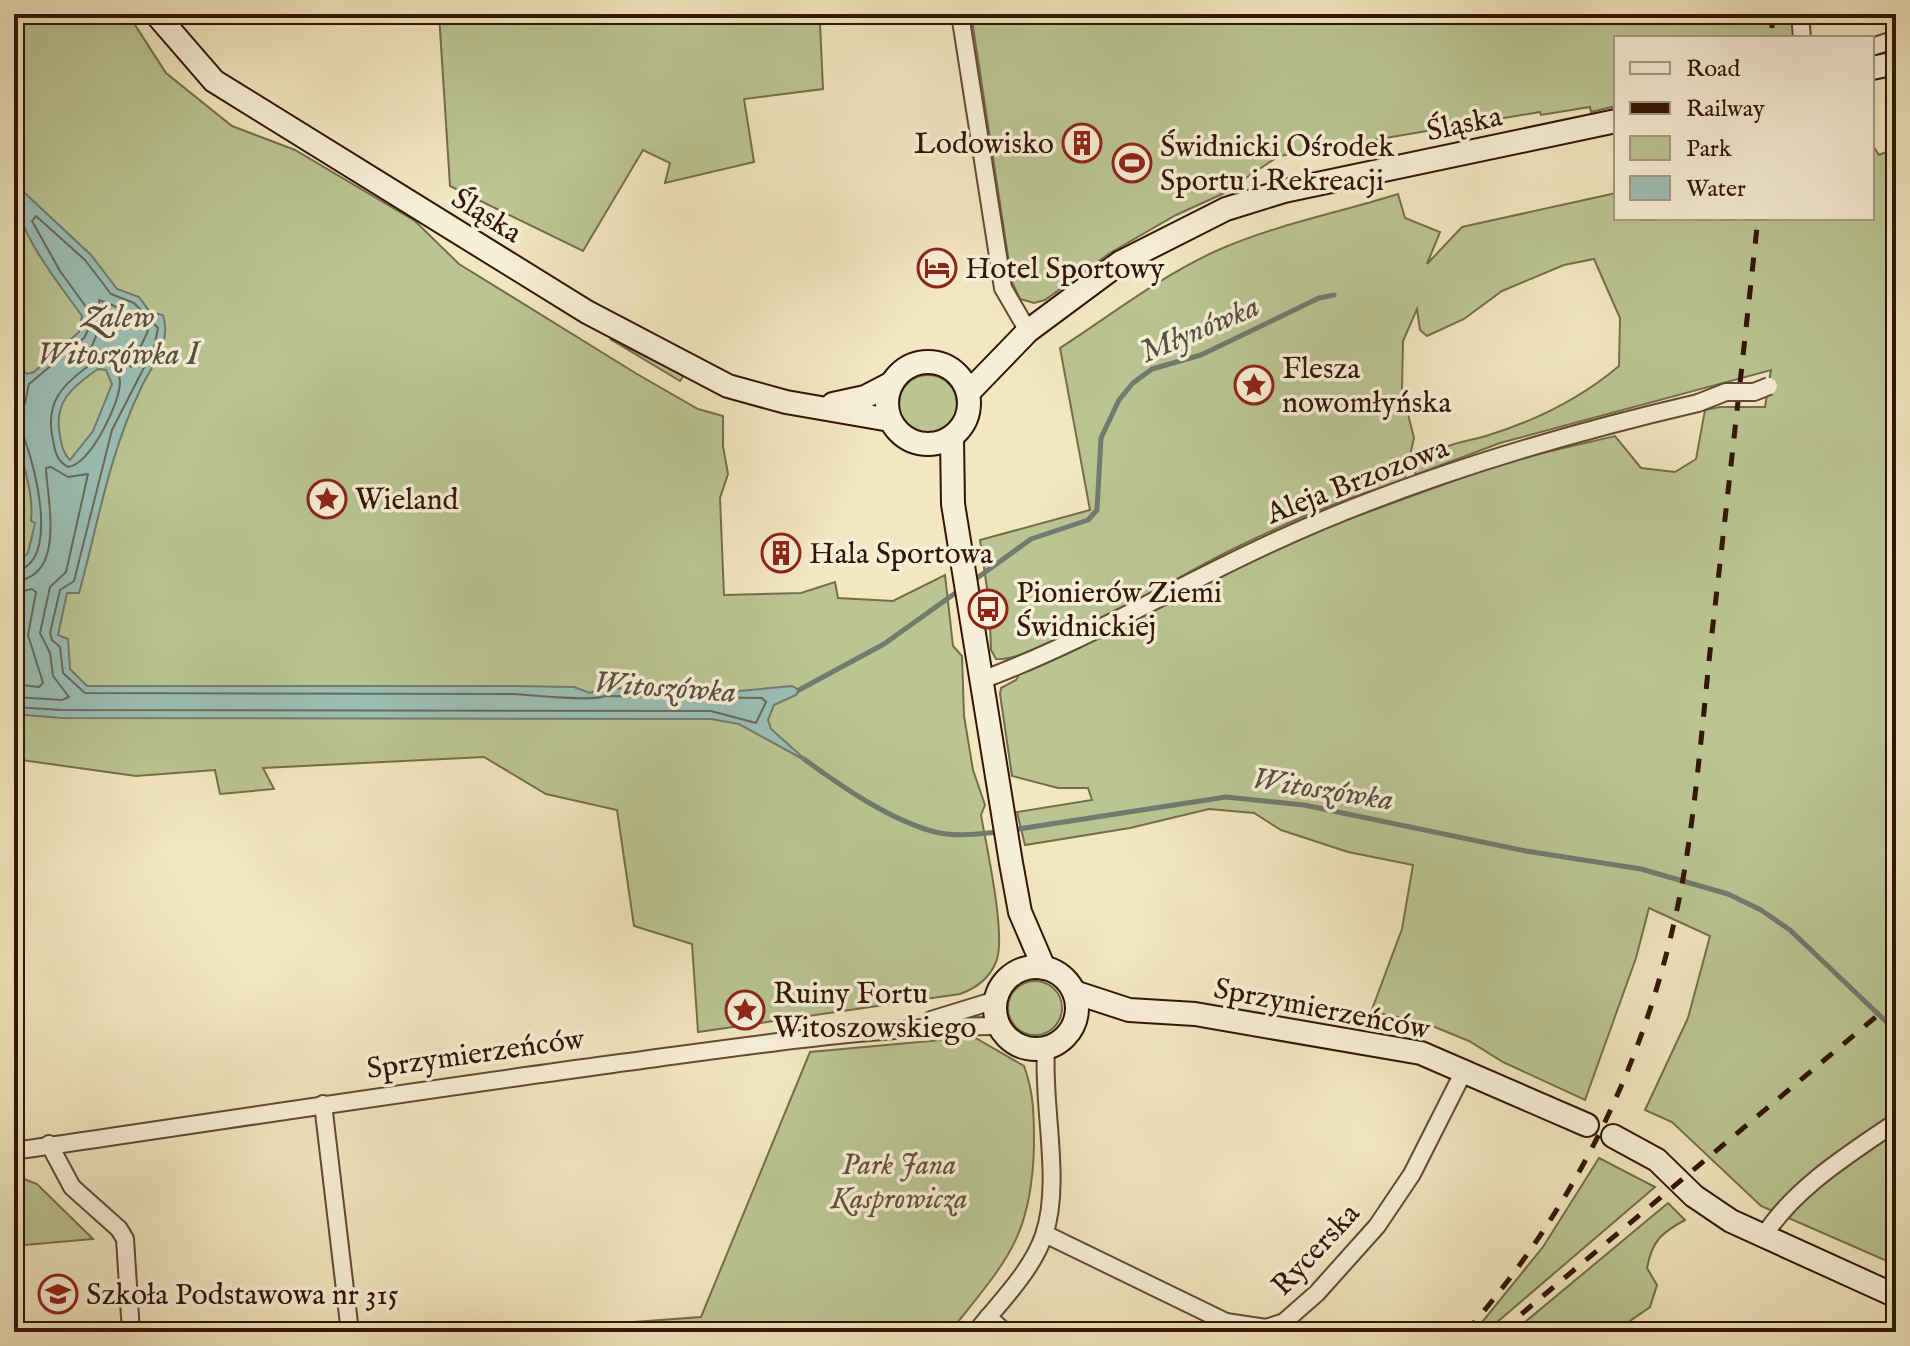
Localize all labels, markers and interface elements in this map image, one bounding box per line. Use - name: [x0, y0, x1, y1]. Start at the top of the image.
- legend: [1614, 36, 1874, 220]
- text: Road: [1686, 54, 1740, 85]
- text: Railway: [1686, 94, 1765, 125]
- street label: Śląska: [1423, 98, 1506, 151]
- building icon: Lodowisko: [1061, 122, 1103, 164]
- place label: Lodowisko: [914, 126, 1054, 164]
- place label: Świdnicki Ośrodek Sportu i Rekreacji: [1160, 129, 1395, 201]
- text: Park: [1686, 134, 1732, 165]
- sports icon: Świdnicki Ośrodek Sportu i Rekreacji: [1111, 142, 1153, 184]
- text: Water: [1686, 174, 1746, 205]
- street label: Śląska: [444, 180, 528, 253]
- hotel icon: Hotel Sportowy: [916, 247, 958, 289]
- place label: Hotel Sportowy: [965, 251, 1165, 289]
- water label: Młynówka: [1134, 287, 1266, 374]
- water label: Zalew Witoszówka I: [37, 298, 201, 376]
- place label: Flesza nowomłyńska: [1282, 351, 1451, 423]
- place icon: Flesza nowomłyńska: [1233, 364, 1275, 406]
- street label: Aleja Brzozowa: [1260, 430, 1454, 534]
- place icon: Wieland: [306, 478, 348, 520]
- place label: Wieland: [355, 482, 459, 520]
- building icon: Hala Sportowa: [760, 532, 802, 574]
- place label: Hala Sportowa: [809, 536, 993, 574]
- place label: Pionierów Ziemi Świdnickiej: [1016, 575, 1222, 647]
- bus stop icon: Pionierów Ziemi Świdnickiej: [967, 588, 1009, 630]
- water label: Witoszówka: [592, 663, 737, 714]
- water label: Witoszówka: [1249, 759, 1396, 822]
- street label: Sprzymierzeńców: [1210, 970, 1434, 1050]
- place label: Ruiny Fortu Witoszowskiego: [773, 976, 977, 1048]
- place icon: Ruiny Fortu Witoszowskiego: [724, 989, 766, 1031]
- street label: Sprzymierzeńców: [364, 1021, 588, 1089]
- park label: Park Jana Kasprowicza: [829, 1147, 968, 1219]
- street label: Rycerska: [1264, 1196, 1369, 1305]
- school or university icon: Szkoła Podstawowa nr 315: [37, 1273, 79, 1315]
- place label: Szkoła Podstawowa nr 315: [86, 1277, 399, 1315]

